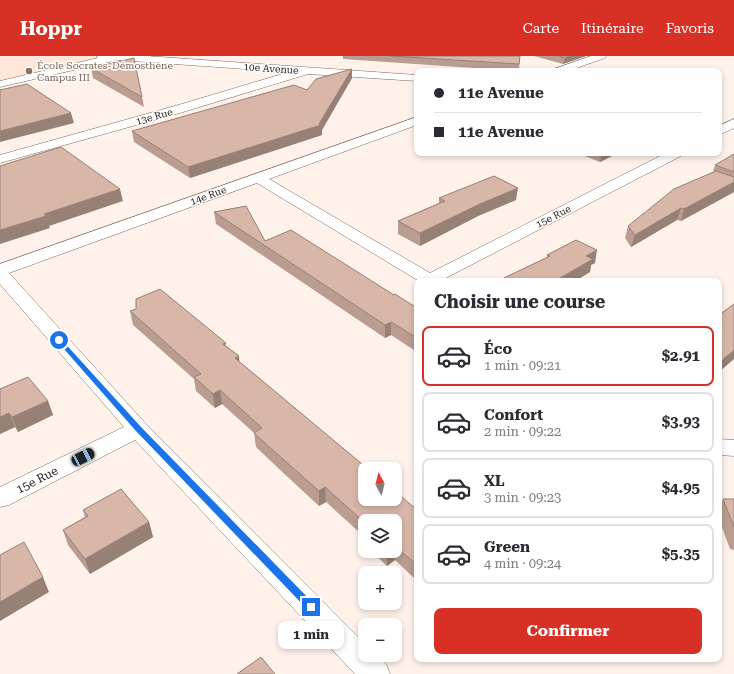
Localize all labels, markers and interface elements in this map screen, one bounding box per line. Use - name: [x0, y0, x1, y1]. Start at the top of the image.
- text: Hoppr: [20, 17, 82, 40]
- text: Carte: [523, 20, 559, 36]
- text: Itinéraire: [581, 20, 644, 36]
- text: Favoris: [666, 20, 714, 36]
- place label: École Socrates-Démosthène Campus III: [37, 60, 173, 83]
- street label: 10e Avenue: [243, 61, 299, 76]
- marker: École Socrates-Démosthène Campus III: [24, 66, 34, 76]
- text: 11e Avenue: [458, 84, 544, 102]
- street label: 13e Rue: [135, 106, 174, 127]
- text: 11e Avenue: [458, 123, 544, 141]
- street label: 14e Rue: [189, 184, 228, 207]
- street label: 15e Rue: [534, 203, 573, 230]
- text: Choisir une course: [434, 291, 605, 312]
- route start: [50, 331, 68, 349]
- icon: car: [436, 338, 472, 374]
- text: Éco: [484, 340, 512, 358]
- text: $2.91: [662, 347, 700, 365]
- text: 1 min · 09:21: [484, 358, 561, 373]
- icon: car: [436, 404, 472, 440]
- text: Confort: [484, 406, 543, 424]
- text: $3.93: [662, 413, 700, 431]
- text: 2 min · 09:22: [484, 424, 561, 439]
- car: [70, 446, 96, 468]
- north arrow: [358, 462, 402, 506]
- map controls: [358, 462, 402, 662]
- street label: 15e Rue: [14, 463, 61, 497]
- icon: car: [436, 470, 472, 506]
- text: XL: [484, 472, 505, 490]
- text: $4.95: [662, 479, 700, 497]
- text: 3 min · 09:23: [484, 490, 561, 505]
- button: layers: [358, 514, 402, 558]
- icon: car: [436, 536, 472, 572]
- text: Green: [484, 538, 530, 556]
- text: $5.35: [662, 545, 700, 563]
- text: 4 min · 09:24: [484, 556, 561, 571]
- button: +: [358, 566, 402, 610]
- route end: [302, 598, 320, 616]
- button: Confirmer: [434, 608, 702, 654]
- button: −: [358, 618, 402, 662]
- callout: 1 min: [278, 621, 344, 649]
- text: 1 min: [293, 627, 329, 642]

